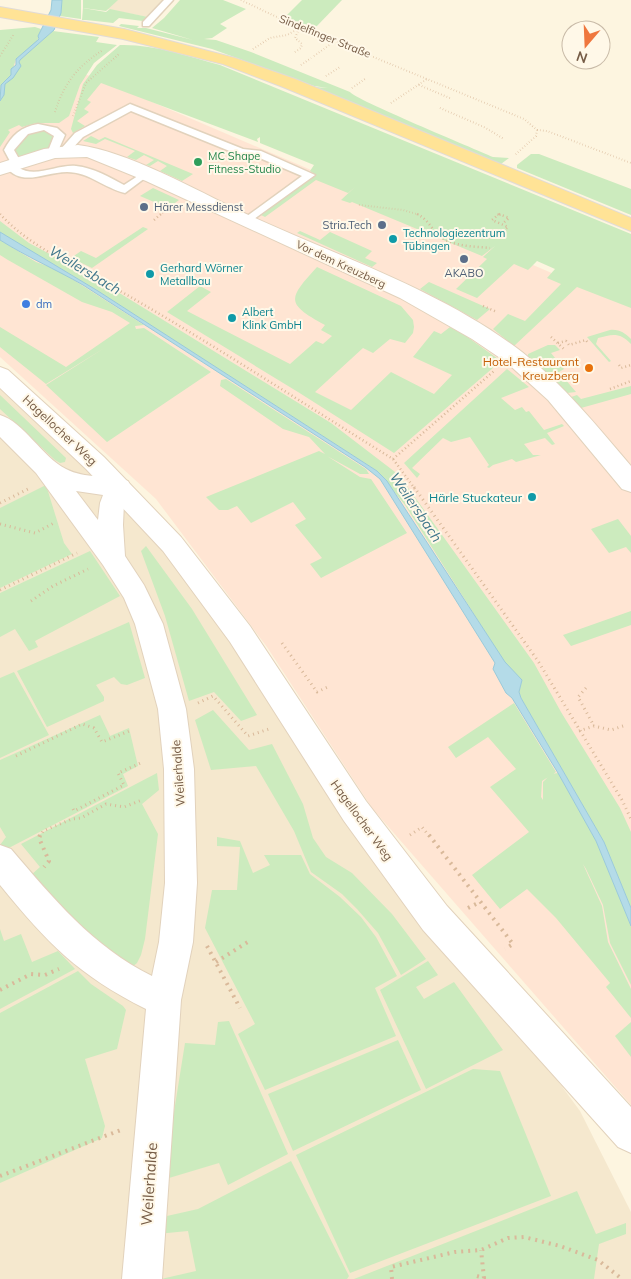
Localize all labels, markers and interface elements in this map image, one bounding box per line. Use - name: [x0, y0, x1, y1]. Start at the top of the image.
- street label: Sindelfinger Straße: [277, 11, 373, 61]
- north arrow: [561, 20, 611, 70]
- text: N: [574, 47, 590, 68]
- place label: MC Shape Fitness-Studio: [208, 149, 281, 176]
- marker: MC Shape Fitness-Studio: [192, 156, 204, 168]
- place label: Härer Messdienst: [154, 200, 243, 214]
- marker: Härer Messdienst: [138, 201, 150, 213]
- place label: Stria.Tech: [323, 218, 372, 232]
- marker: Stria.Tech: [376, 219, 388, 231]
- place label: Technologiezentrum Tübingen: [403, 226, 505, 253]
- marker: Technologiezentrum Tübingen: [387, 233, 399, 245]
- street label: Vor dem Kreuzberg: [294, 237, 388, 291]
- water label: Weilersbach: [46, 242, 124, 298]
- marker: AKABO: [458, 253, 470, 265]
- place label: Gerhard Wörner Metallbau: [160, 261, 243, 288]
- place label: AKABO: [445, 266, 483, 280]
- marker: Gerhard Wörner Metallbau: [144, 268, 156, 280]
- place label: dm: [36, 297, 52, 311]
- marker: dm: [20, 298, 32, 310]
- place label: Albert Klink GmbH: [242, 305, 302, 332]
- marker: Albert Klink GmbH: [226, 312, 238, 324]
- place label: Hotel-Restaurant Kreuzberg: [483, 354, 579, 383]
- marker: Hotel-Restaurant Kreuzberg: [583, 362, 595, 374]
- street label: Hagellocher Weg: [20, 392, 100, 468]
- water label: Weilersbach: [386, 469, 446, 545]
- place label: Härle Stuckateur: [429, 490, 523, 505]
- marker: Härle Stuckateur: [526, 491, 538, 503]
- street label: Weilerhalde: [168, 739, 188, 807]
- street label: Hagellocher Weg: [328, 777, 396, 863]
- street label: Weilerhalde: [137, 1142, 161, 1226]

